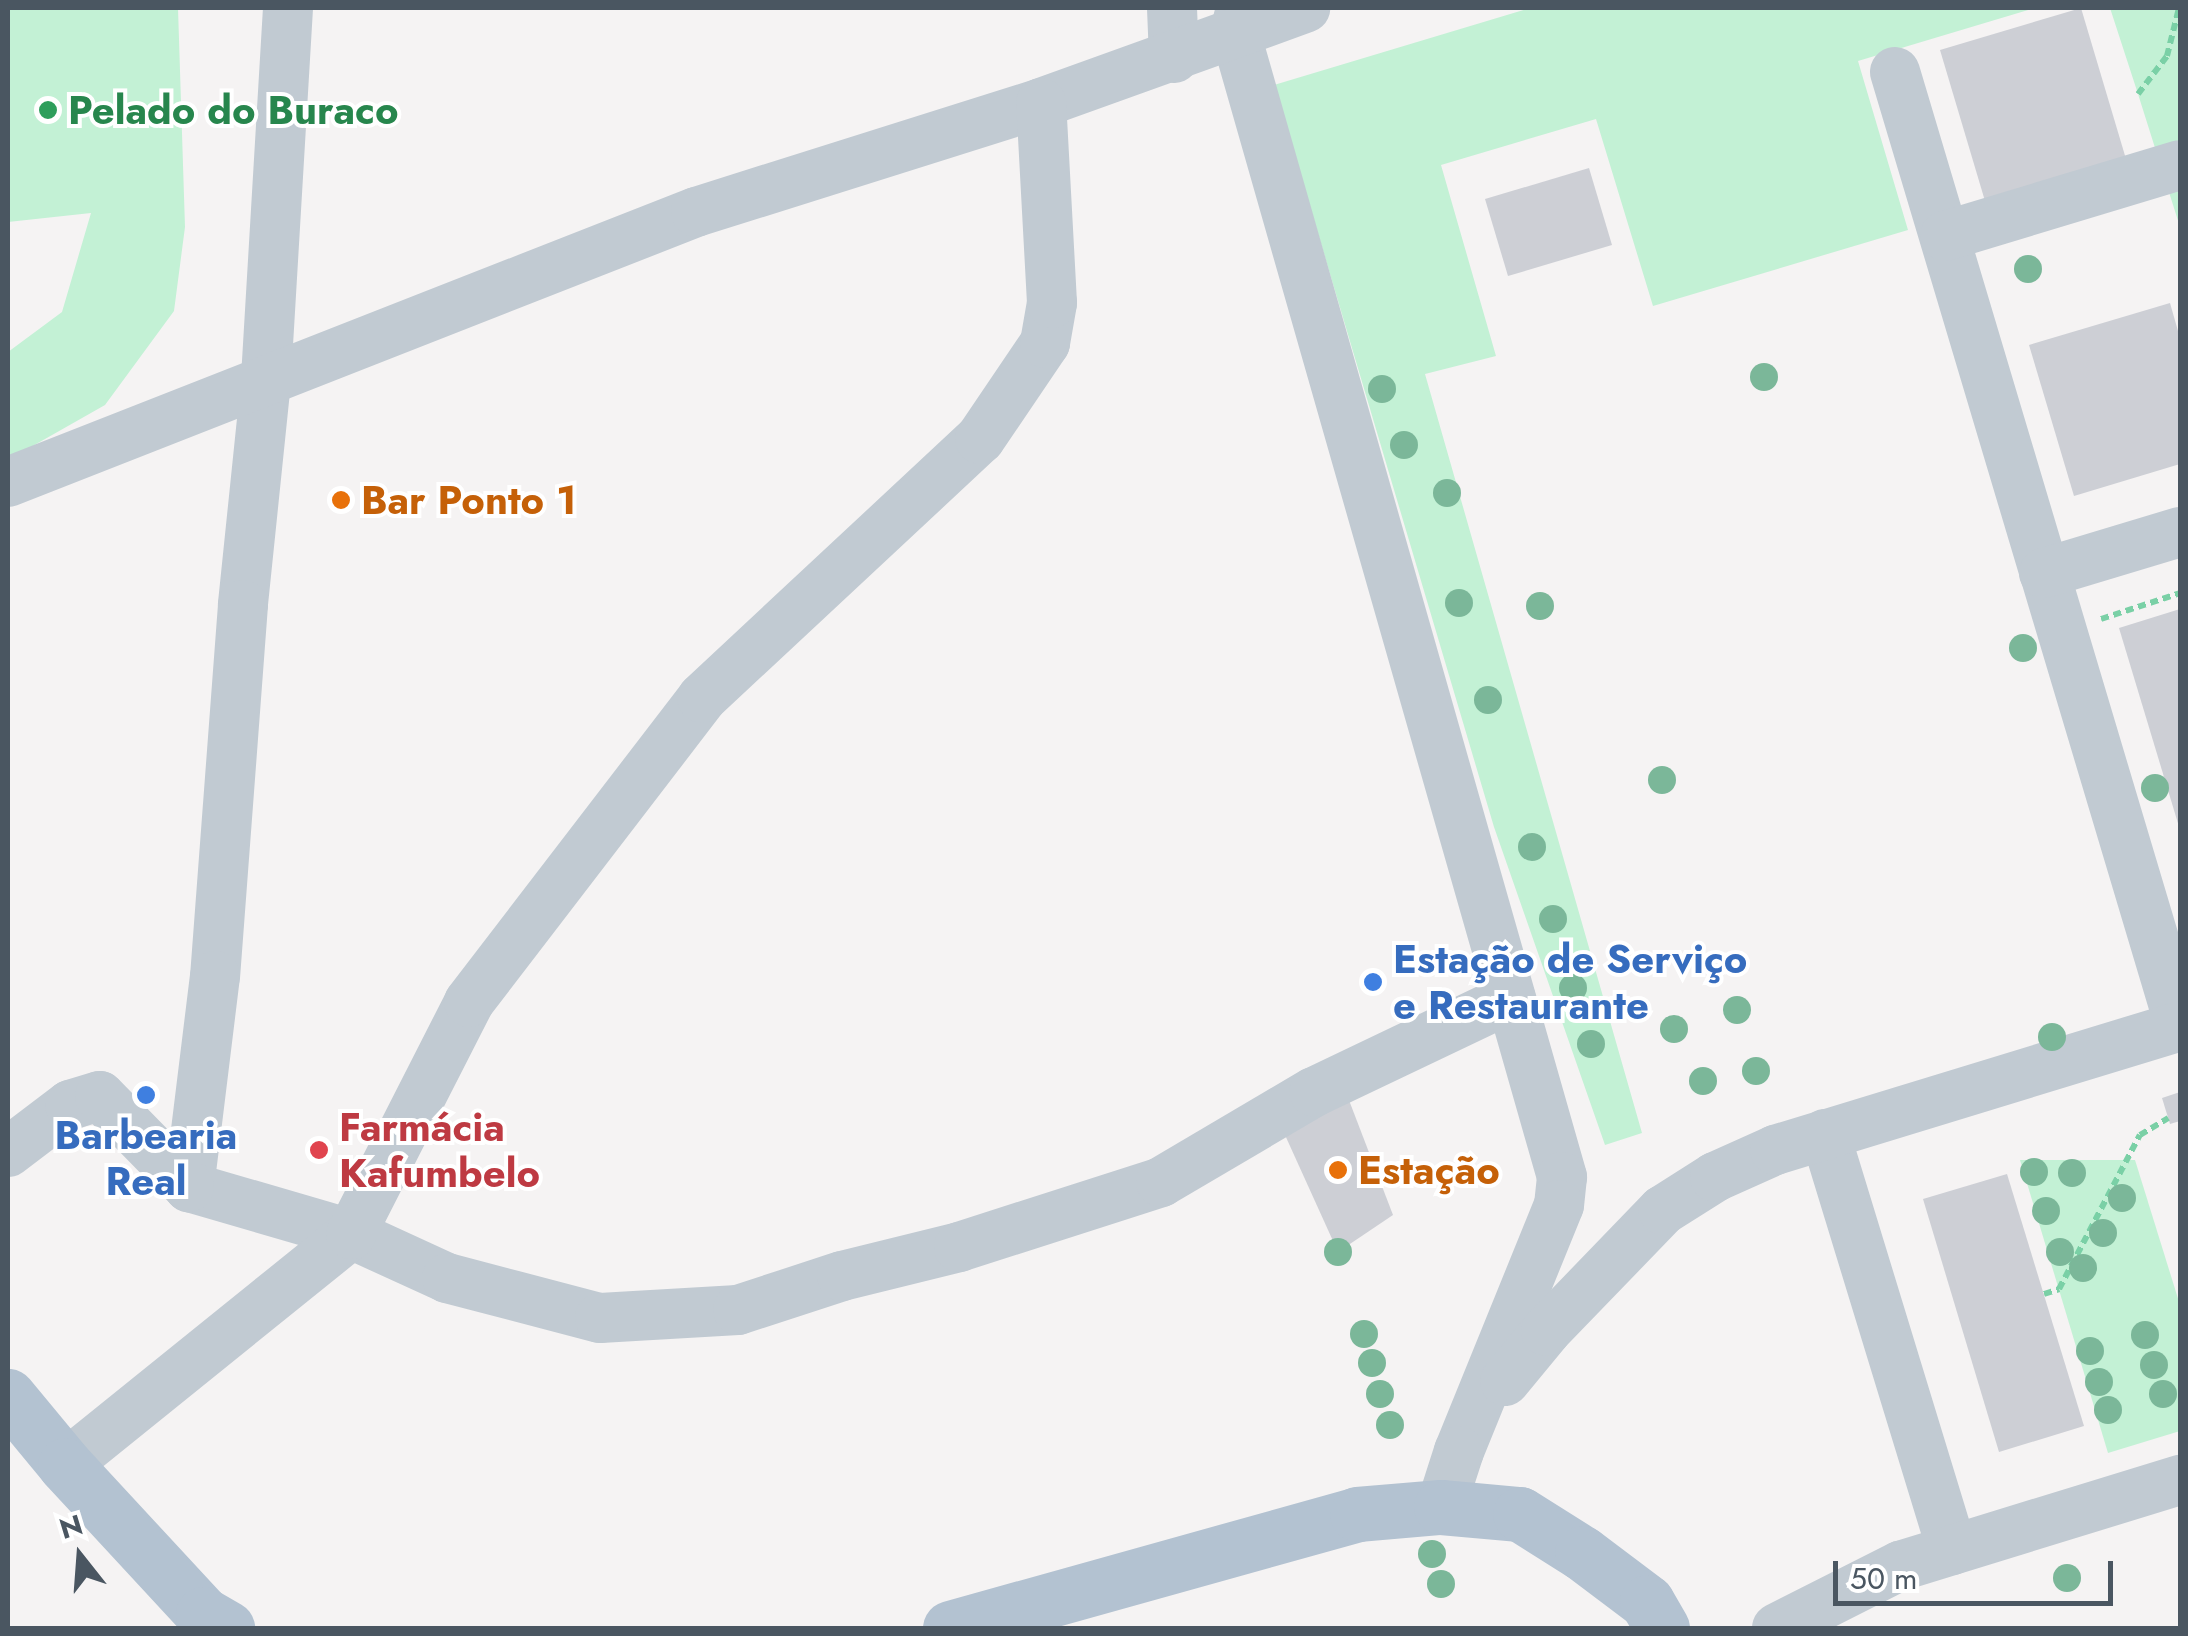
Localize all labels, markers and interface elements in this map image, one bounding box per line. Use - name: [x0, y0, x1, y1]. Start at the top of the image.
- place label: Pelado do Buraco: [68, 86, 398, 134]
- marker: Pelado do Buraco: [37, 99, 59, 121]
- place label: Bar Ponto 1: [361, 476, 577, 524]
- marker: Bar Ponto 1: [330, 489, 352, 511]
- place label: Estação de Serviço e Restaurante: [1393, 935, 1747, 1029]
- marker: Estação de Serviço e Restaurante: [1362, 971, 1384, 993]
- marker: Barbearia Real: [135, 1084, 157, 1106]
- place label: Farmácia Kafumbelo: [339, 1103, 540, 1197]
- place label: Barbearia Real: [55, 1111, 237, 1205]
- marker: Farmácia Kafumbelo: [308, 1139, 330, 1161]
- place label: Estação: [1358, 1146, 1500, 1194]
- marker: Estação: [1327, 1159, 1349, 1181]
- text: N: [54, 1504, 88, 1550]
- north arrow: [30, 1506, 130, 1606]
- scale bar: [1838, 1541, 2118, 1603]
- text: 50 m: [1850, 1557, 1917, 1600]

